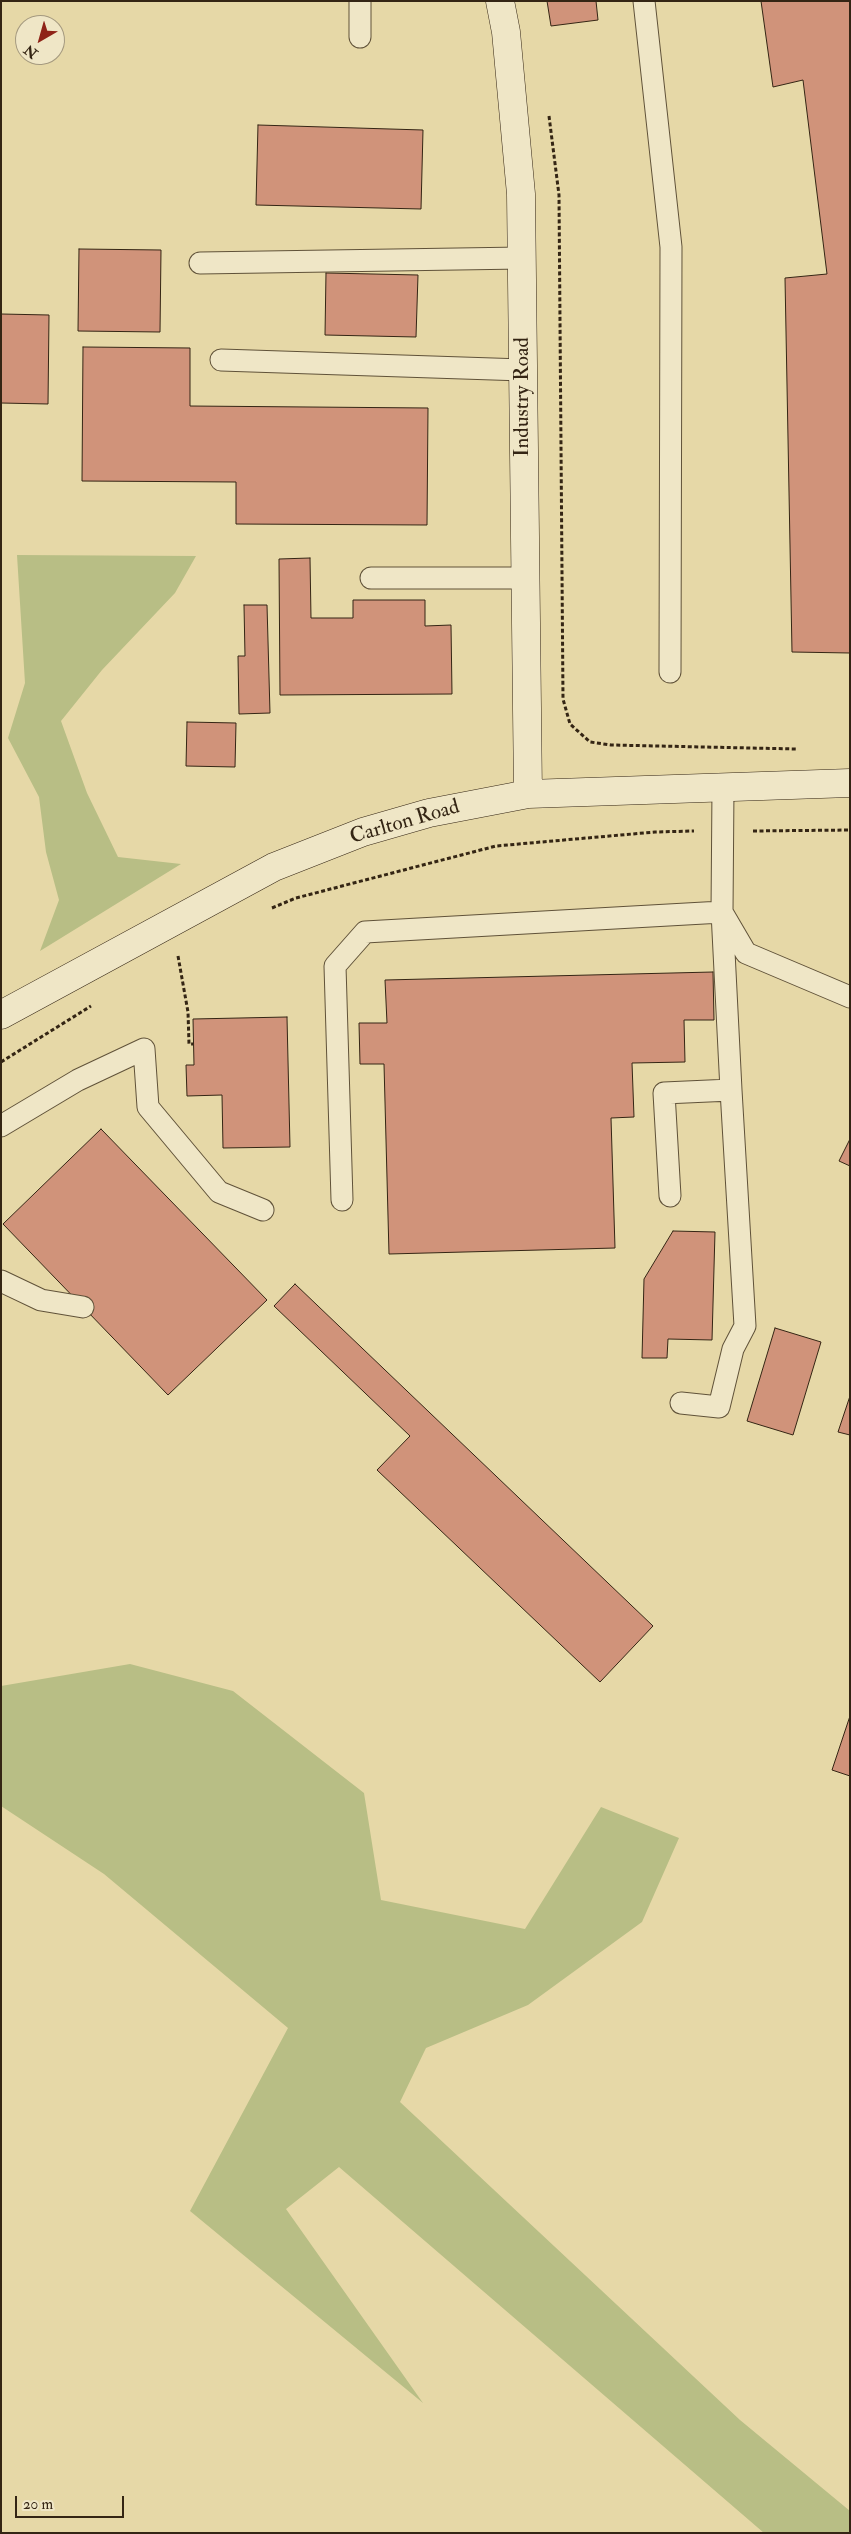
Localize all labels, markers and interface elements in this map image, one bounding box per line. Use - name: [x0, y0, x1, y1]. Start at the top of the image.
- north arrow: [15, 15, 65, 65]
- text: N: [21, 41, 41, 62]
- street label: Industry Road: [510, 337, 536, 457]
- street label: Carlton Road: [347, 795, 463, 851]
- scale bar: [18, 2486, 126, 2518]
- text: 20 m: [23, 2495, 53, 2514]

